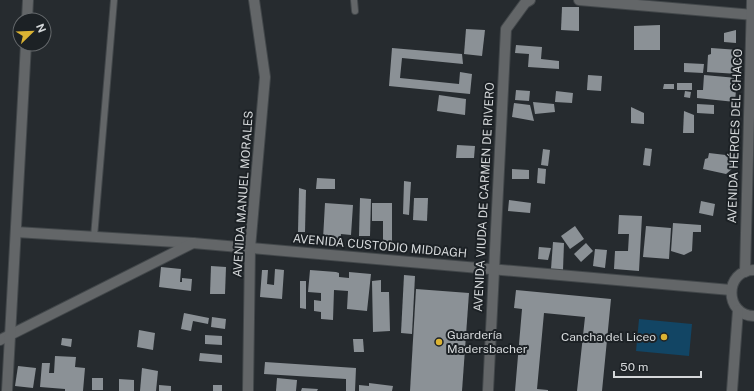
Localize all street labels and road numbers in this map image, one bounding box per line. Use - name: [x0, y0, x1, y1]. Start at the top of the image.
- street label: AVENIDA HÉROES DEL CHACO: [725, 48, 745, 224]
- street label: AVENIDA VIUDA DE CARMEN DE RIVERO: [471, 82, 497, 312]
- street label: AVENIDA MANUEL MORALES: [230, 110, 256, 278]
- street label: AVENIDA CUSTODIO MIDDAGH: [292, 231, 468, 261]

